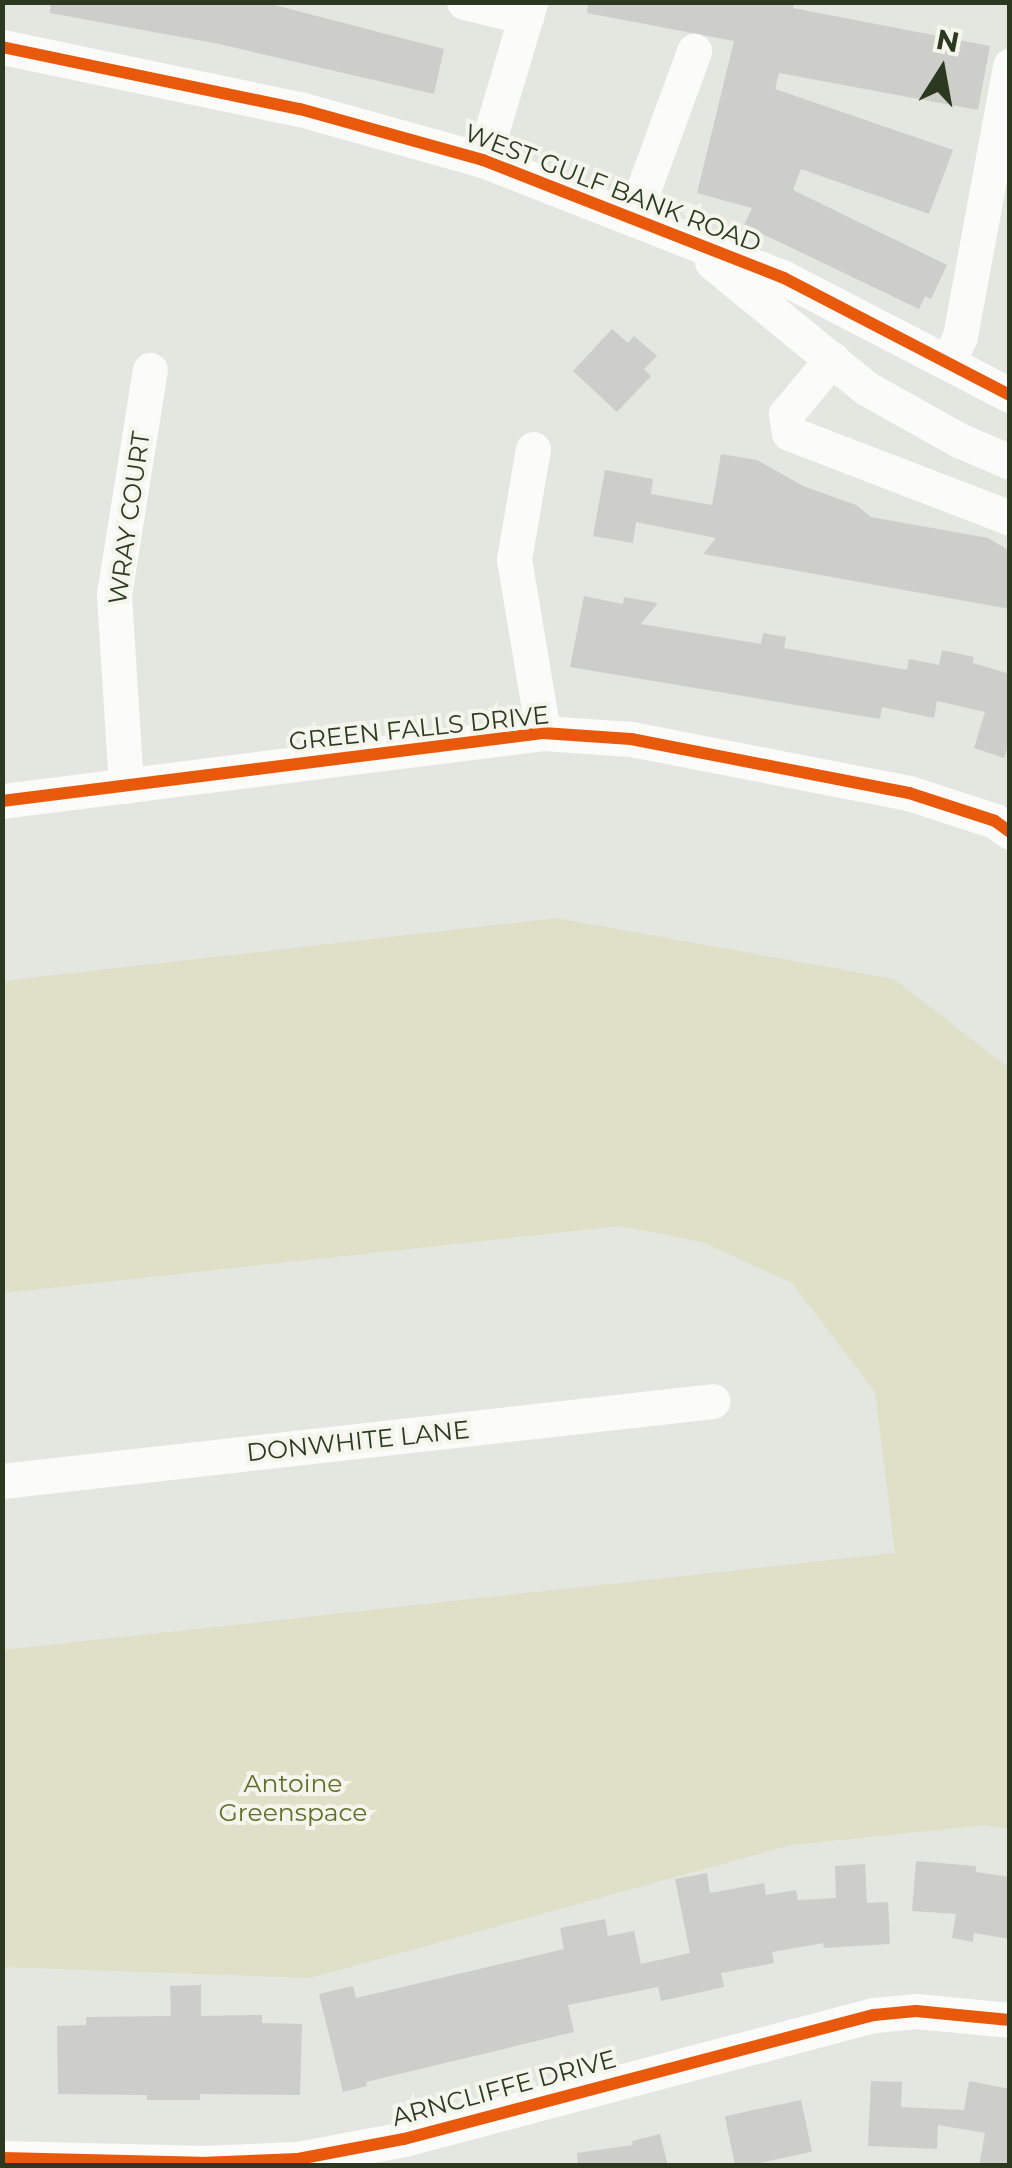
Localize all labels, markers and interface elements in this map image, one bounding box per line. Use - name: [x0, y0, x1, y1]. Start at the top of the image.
- north arrow: [892, 20, 992, 120]
- text: N: [933, 22, 962, 59]
- street label: WEST GULF BANK ROAD: [461, 118, 765, 258]
- street label: WRAY COURT: [102, 430, 156, 606]
- street label: GREEN FALLS DRIVE: [287, 699, 551, 757]
- street label: DONWHITE LANE: [245, 1414, 471, 1468]
- park label: Antoine Greenspace: [219, 1769, 367, 1828]
- street label: ARNCLIFFE DRIVE: [389, 2044, 619, 2132]

